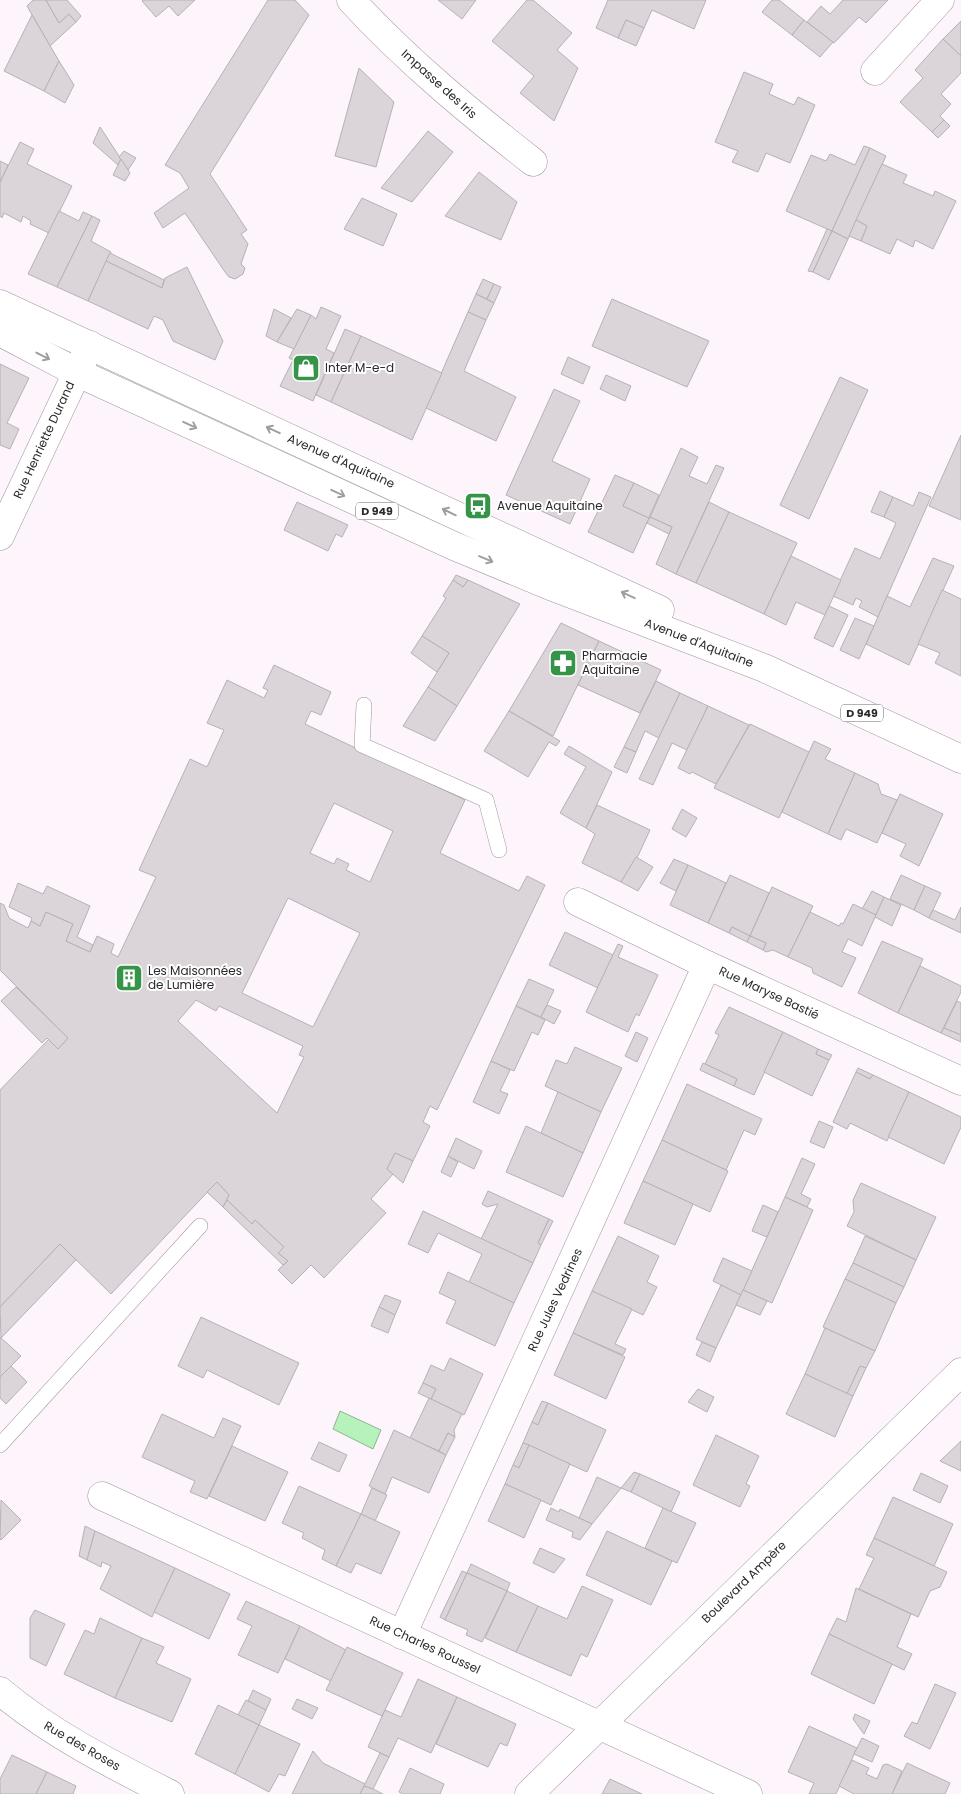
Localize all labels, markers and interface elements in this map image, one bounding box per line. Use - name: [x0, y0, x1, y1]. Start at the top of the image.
- street label: Impasse des Iris: [398, 45, 481, 122]
- one-way arrow: [35, 351, 50, 361]
- shop icon: Inter M-e-d: [291, 353, 321, 383]
- place label: Inter M-e-d: [325, 359, 394, 376]
- street label: Rue Henriette Durand: [9, 378, 78, 501]
- one-way arrow: [182, 420, 197, 430]
- one-way arrow: [266, 425, 281, 435]
- street label: Avenue d'Aquitaine: [285, 429, 397, 492]
- one-way arrow: [330, 488, 345, 498]
- bus stop icon: Avenue Aquitaine: [463, 491, 493, 521]
- place label: Avenue Aquitaine: [497, 497, 603, 514]
- road number: D 949: [356, 502, 398, 520]
- one-way arrow: [442, 507, 457, 517]
- one-way arrow: [478, 555, 493, 564]
- one-way arrow: [621, 590, 636, 600]
- street label: Avenue d'Aquitaine: [642, 614, 756, 671]
- place label: Pharmacie Aquitaine: [582, 647, 647, 678]
- pharmacy icon: Pharmacie Aquitaine: [548, 648, 578, 678]
- road number: D 949: [841, 704, 883, 721]
- place label: Les Maisonnées de Lumière: [148, 962, 242, 993]
- street label: Rue Maryse Bastié: [716, 962, 822, 1023]
- building icon: Les Maisonnées de Lumière: [114, 963, 144, 993]
- street label: Rue Jules Vedrines: [523, 1245, 586, 1354]
- street label: Boulevard Ampère: [698, 1537, 790, 1627]
- street label: Rue Charles Roussel: [367, 1611, 483, 1678]
- street label: Rue des Roses: [41, 1717, 124, 1774]

